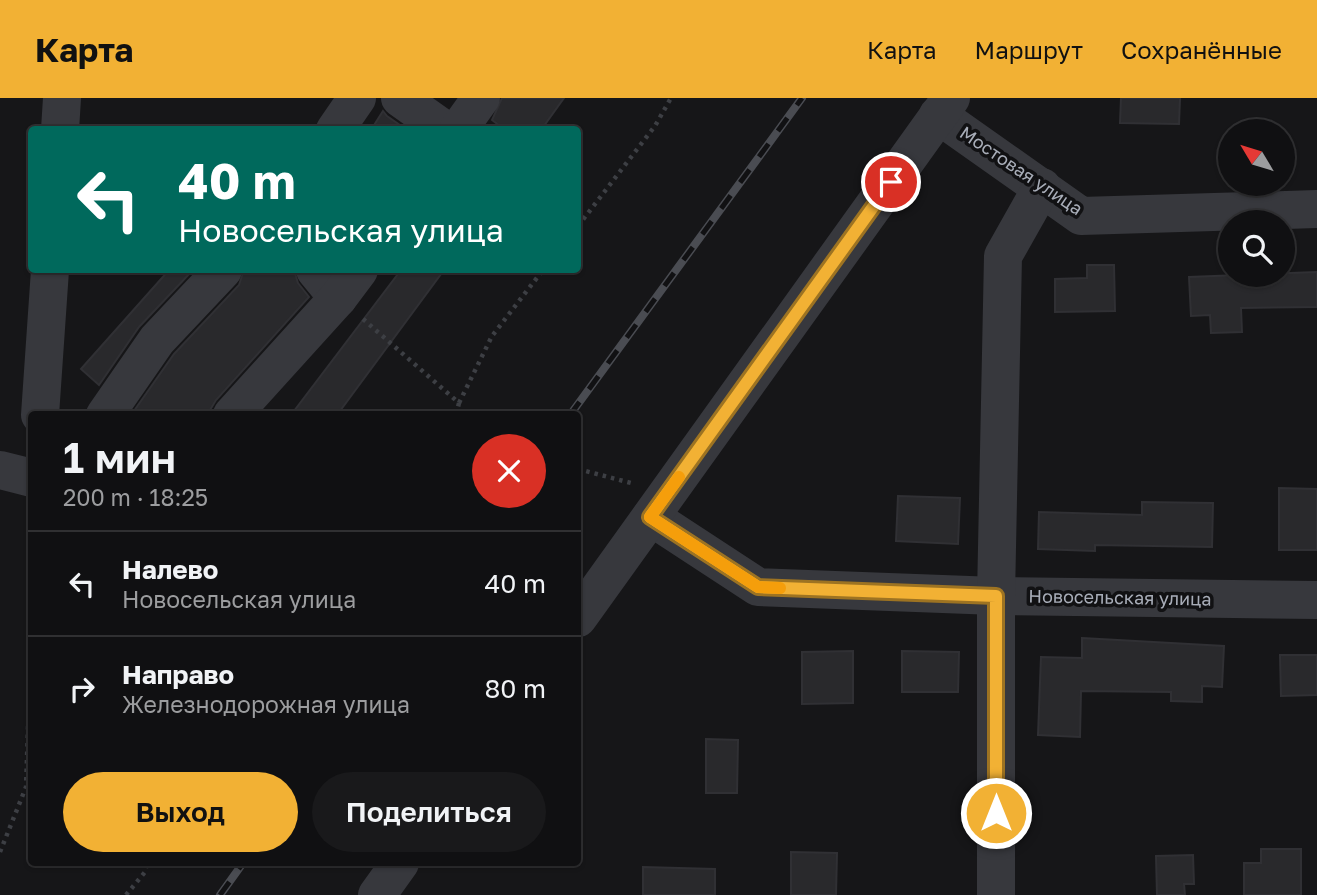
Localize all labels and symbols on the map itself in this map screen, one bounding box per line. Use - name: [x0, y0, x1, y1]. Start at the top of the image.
- north arrow: [1218, 119, 1295, 196]
- street label: Мостовая улица: [956, 121, 1087, 219]
- pin: [861, 152, 921, 212]
- street label: Новосельская улица: [1028, 584, 1212, 610]
- position arrow: [959, 776, 1033, 850]

